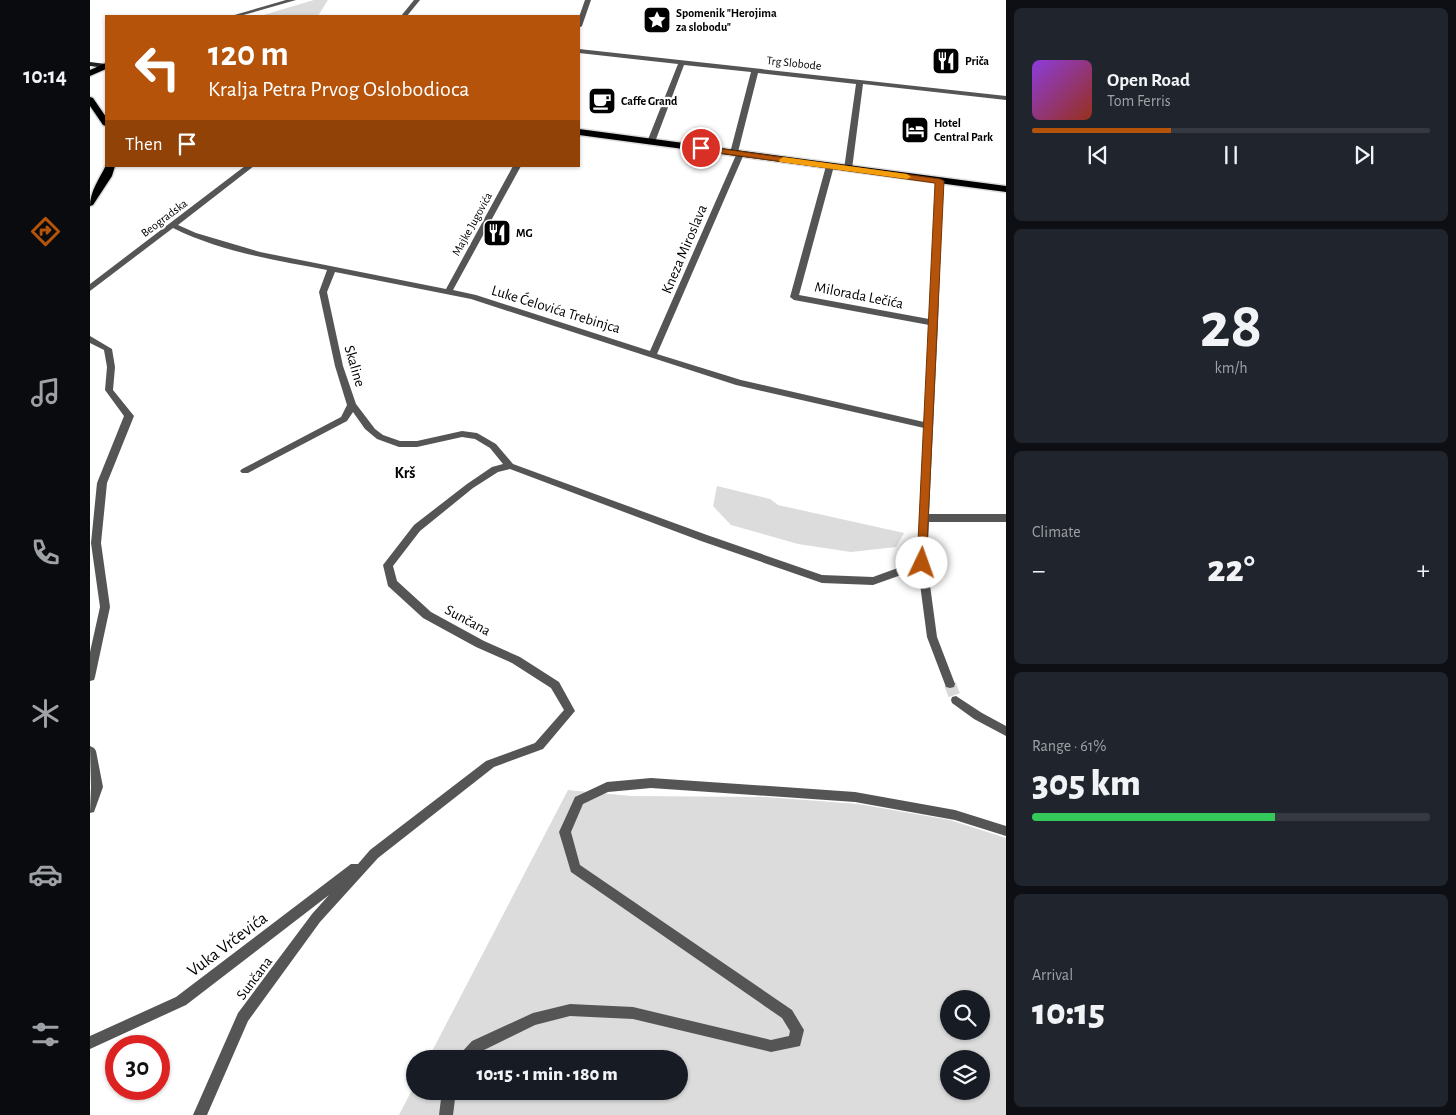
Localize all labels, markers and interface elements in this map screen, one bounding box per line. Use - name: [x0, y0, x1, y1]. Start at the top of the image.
- place icon: Spomenik "Herojima za slobodu": [642, 5, 672, 35]
- place label: Spomenik "Herojima za slobodu": [676, 7, 777, 33]
- icon: left: [125, 35, 190, 100]
- text: 120 m: [208, 37, 289, 72]
- restaurant icon: Priča: [931, 46, 961, 76]
- street label: Trg Slobode: [766, 54, 822, 72]
- place label: Priča: [965, 55, 989, 67]
- text: 10:14: [23, 65, 67, 87]
- text: Open Road: [1107, 71, 1190, 90]
- text: Kralja Petra Prvog Oslobodioca: [208, 78, 469, 100]
- cafe icon: Caffe Grand: [587, 86, 617, 116]
- text: Tom Ferris: [1107, 93, 1171, 109]
- place label: Caffe Grand: [621, 95, 678, 107]
- hotel icon: Hotel Central Park: [900, 115, 930, 145]
- place label: Hotel Central Park: [934, 117, 993, 143]
- pin: [680, 127, 722, 169]
- icon: arrive: [173, 130, 201, 158]
- icon: arrive: [687, 134, 715, 162]
- text: Then: [125, 135, 163, 154]
- icon: previous: [1084, 141, 1112, 169]
- icon: pause: [1217, 141, 1245, 169]
- icon: next: [1350, 141, 1378, 169]
- street label: Majke Jugovića: [450, 190, 495, 258]
- street label: Beogradska: [139, 197, 190, 239]
- street label: Kneza Miroslava: [659, 202, 710, 296]
- icon: directions: [28, 214, 63, 249]
- restaurant icon: MG: [482, 218, 512, 248]
- place label: MG: [516, 227, 533, 239]
- street label: Milorada Lečića: [813, 280, 905, 311]
- street label: Luke Ćelovića Trebinjca: [490, 281, 623, 336]
- text: 28: [1200, 294, 1262, 359]
- street label: Skaline: [341, 344, 368, 389]
- text: km/h: [1214, 360, 1248, 376]
- icon: music: [28, 375, 63, 410]
- district label: Krš: [395, 465, 415, 481]
- text: Climate: [1032, 524, 1081, 540]
- icon: phone: [28, 535, 63, 570]
- position arrow: [895, 536, 947, 588]
- text: 22°: [1207, 551, 1255, 589]
- text: −: [1032, 557, 1045, 585]
- text: +: [1417, 557, 1430, 585]
- street label: Sunčana: [442, 602, 493, 639]
- icon: climate: [28, 696, 63, 731]
- text: Range · 61%: [1032, 738, 1106, 754]
- text: 305 km: [1032, 765, 1141, 803]
- icon: car: [28, 857, 63, 892]
- street label: Vuka Vrčevića: [184, 909, 271, 981]
- street label: Sunčana: [234, 954, 275, 1003]
- text: Arrival: [1032, 967, 1073, 983]
- map controls: [940, 990, 990, 1100]
- button: search: [940, 990, 990, 1040]
- text: 10:15: [1032, 994, 1105, 1032]
- icon: filters: [28, 1017, 63, 1052]
- speed limit sign: 30: [105, 1035, 170, 1100]
- button: layers: [940, 1050, 990, 1100]
- text: 10:15 · 1 min · 180 m: [476, 1065, 618, 1084]

